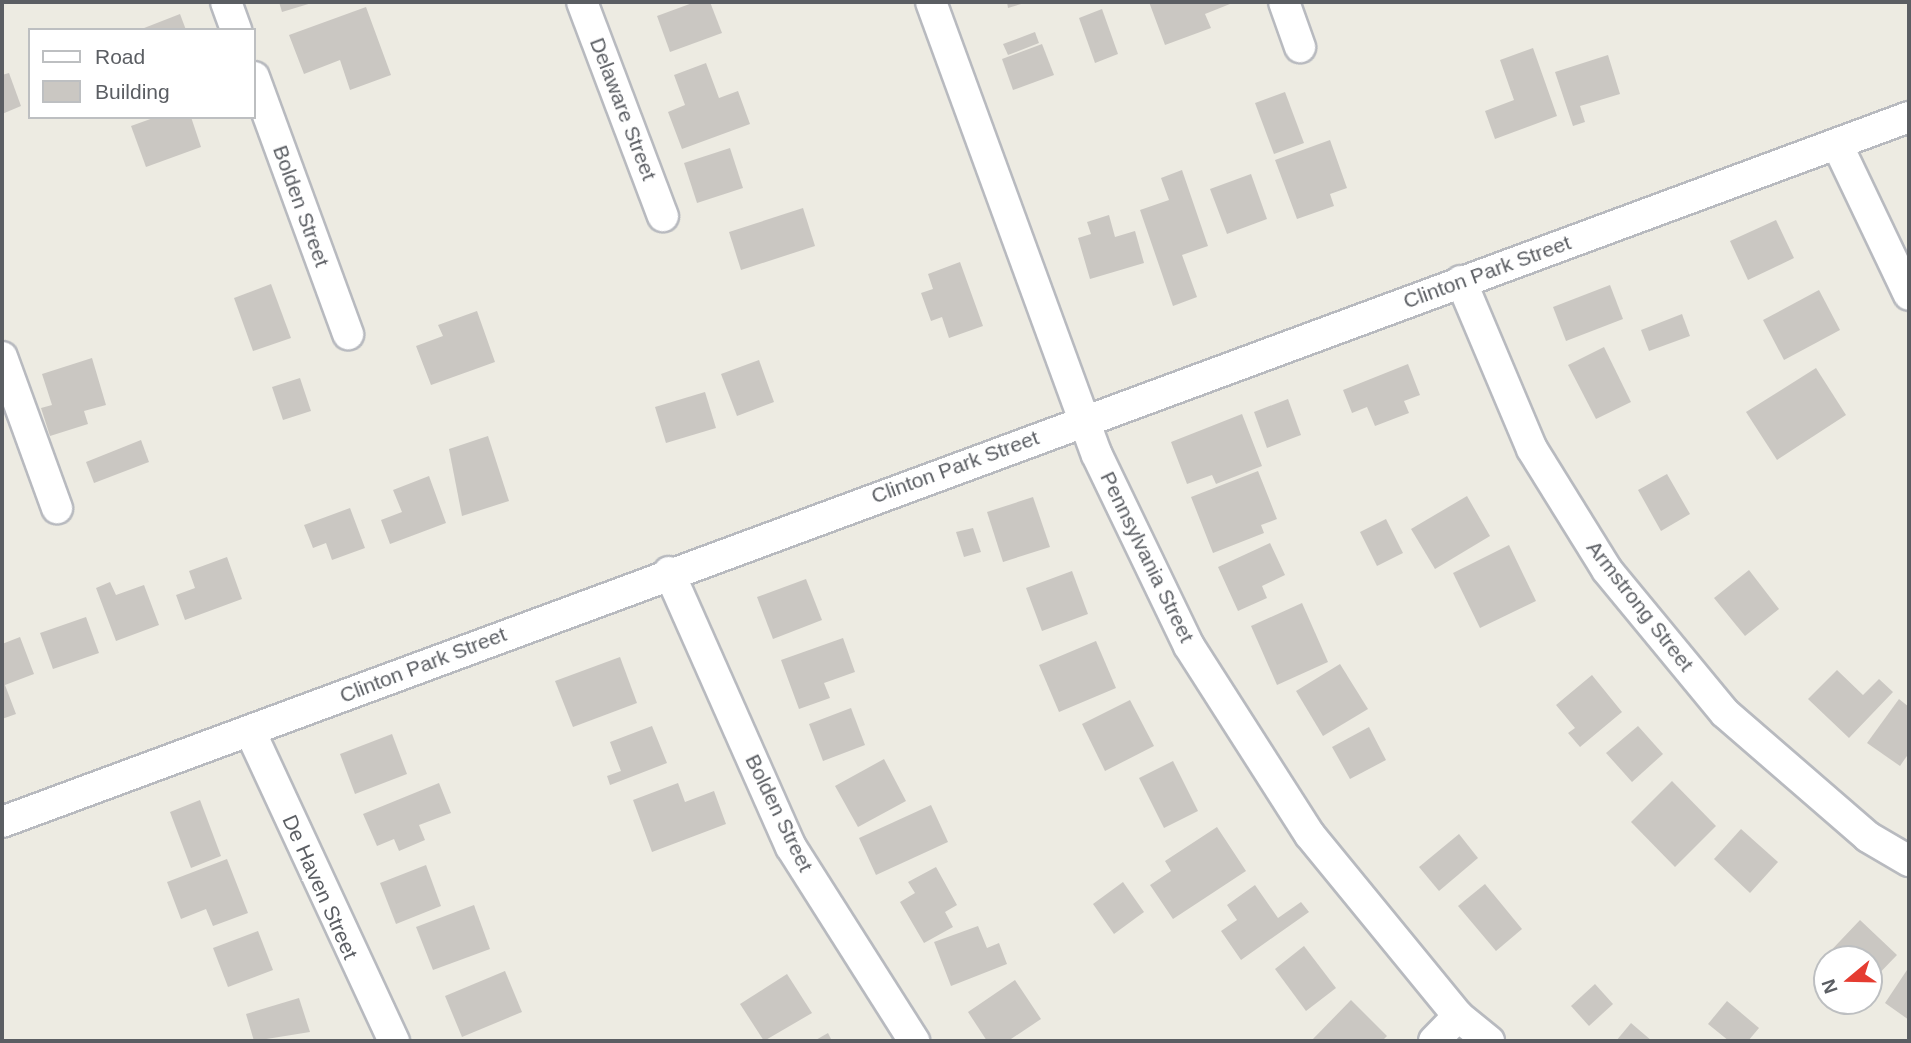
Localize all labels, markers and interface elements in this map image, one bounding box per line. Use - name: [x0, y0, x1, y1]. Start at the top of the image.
- legend: [28, 28, 256, 119]
- street label: Delaware Street: [584, 34, 662, 184]
- text: Road: [95, 45, 145, 68]
- text: Building: [95, 80, 170, 103]
- street label: Bolden Street: [267, 142, 335, 270]
- street label: Clinton Park Street: [1400, 230, 1574, 314]
- street label: Clinton Park Street: [868, 425, 1042, 509]
- street label: Pennsylvania Street: [1095, 468, 1199, 646]
- street label: Armstrong Street: [1581, 536, 1699, 676]
- street label: Clinton Park Street: [336, 622, 510, 708]
- street label: Bolden Street: [740, 750, 818, 876]
- street label: De Haven Street: [277, 811, 363, 963]
- north arrow: [1813, 945, 1883, 1015]
- text: N: [1817, 976, 1842, 996]

